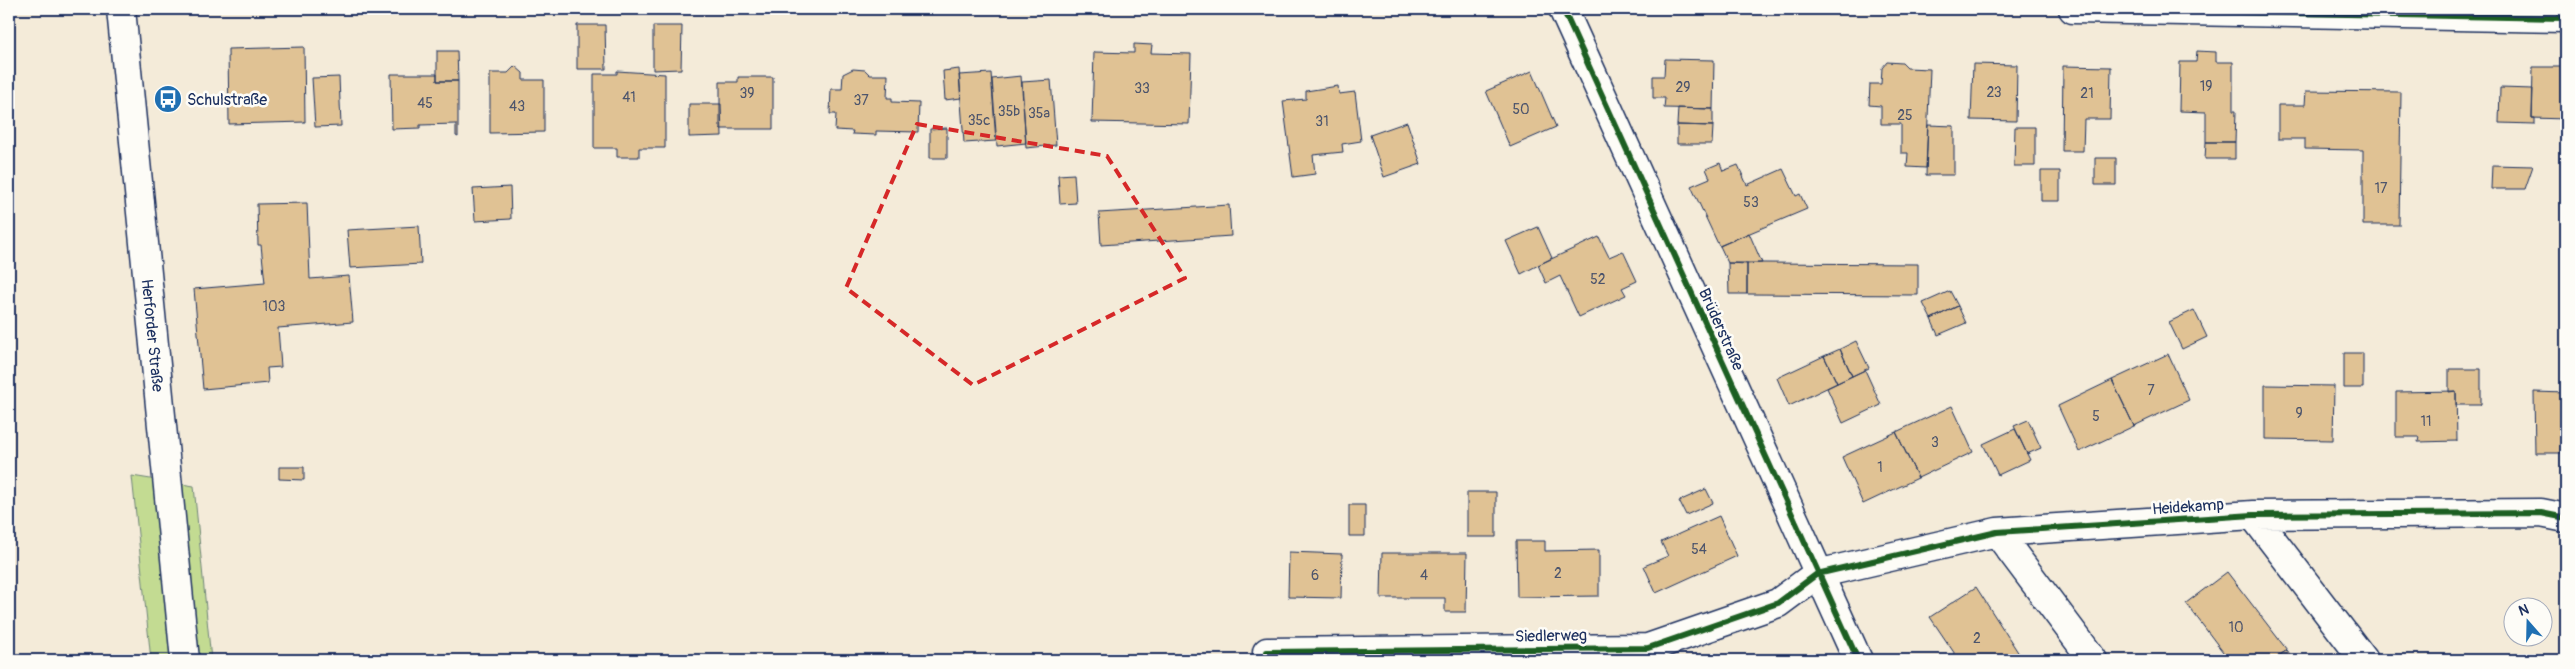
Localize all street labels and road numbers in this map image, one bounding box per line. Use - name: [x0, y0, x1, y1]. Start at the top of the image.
- street label: Herforder Straße: [137, 278, 168, 393]
- street label: Brüderstraße: [1694, 285, 1748, 374]
- street label: Heidekamp: [2151, 495, 2225, 519]
- street label: Siedlerweg: [1515, 625, 1587, 647]

